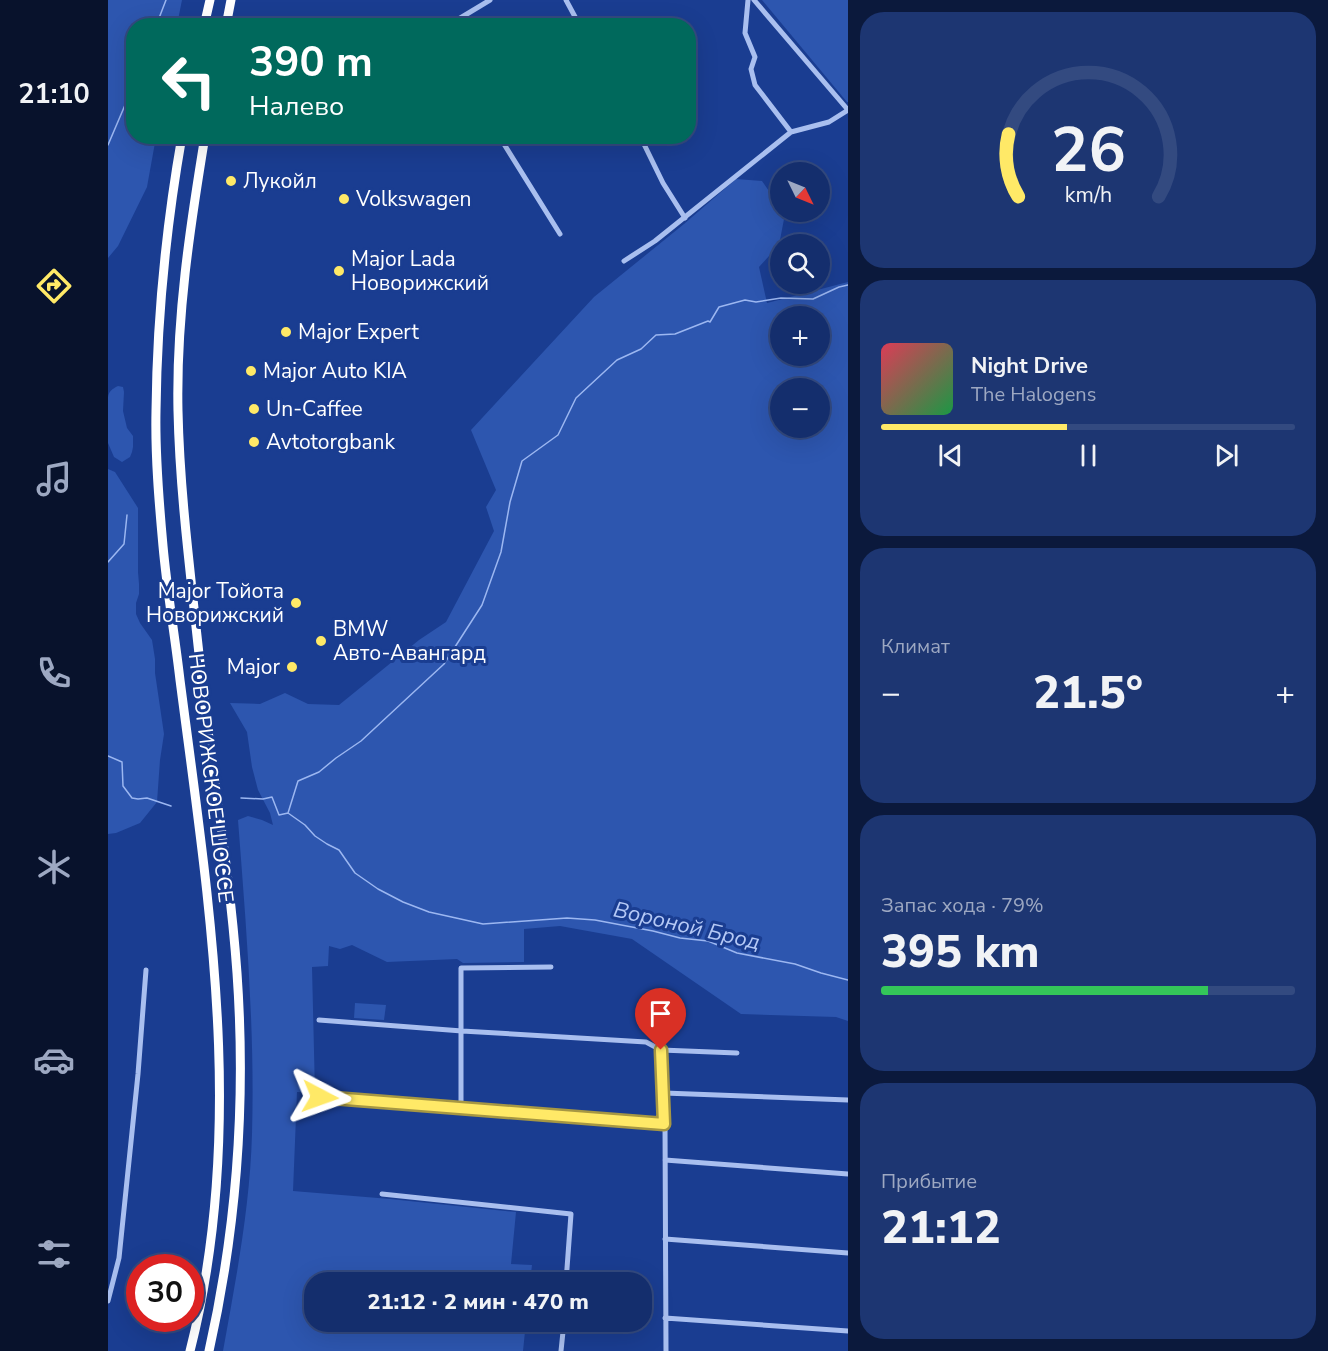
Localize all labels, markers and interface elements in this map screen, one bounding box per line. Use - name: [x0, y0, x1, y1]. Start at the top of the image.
- text: 390 m: [249, 34, 373, 91]
- icon: left: [150, 42, 228, 120]
- text: 21:10: [18, 76, 90, 113]
- text: Налево: [249, 88, 344, 125]
- text: 26: [1051, 108, 1125, 193]
- north arrow: [770, 162, 830, 222]
- map controls: [770, 162, 830, 438]
- place label: Лукойл: [243, 167, 317, 195]
- marker: Лукойл: [224, 174, 238, 188]
- text: km/h: [1064, 180, 1112, 210]
- place label: Volkswagen: [355, 185, 471, 213]
- marker: Volkswagen: [337, 192, 351, 206]
- button: search: [770, 234, 830, 294]
- place label: Major Lada Новорижский: [351, 245, 489, 297]
- marker: Major Lada Новорижский: [332, 264, 346, 278]
- icon: directions: [33, 265, 75, 307]
- button: +: [770, 306, 830, 366]
- place label: Major Expert: [298, 318, 419, 346]
- marker: Major Expert: [279, 325, 293, 339]
- text: Night Drive: [971, 351, 1088, 381]
- place label: Major Auto KIA: [263, 357, 407, 385]
- marker: Major Auto KIA: [244, 364, 258, 378]
- button: −: [770, 378, 830, 438]
- text: The Halogens: [971, 381, 1096, 408]
- place label: Un-Caffee: [266, 395, 363, 423]
- marker: Un-Caffee: [247, 402, 261, 416]
- place label: Avtotorgbank: [266, 428, 396, 456]
- marker: Avtotorgbank: [247, 435, 261, 449]
- icon: previous: [934, 439, 967, 472]
- icon: pause: [1072, 439, 1105, 472]
- icon: next: [1210, 439, 1243, 472]
- icon: music: [33, 458, 75, 500]
- place label: Major Тойота Новорижский: [146, 577, 284, 629]
- marker: Major Тойота Новорижский: [289, 596, 303, 610]
- place label: BMW Авто-Авангард: [333, 615, 486, 667]
- text: Климат: [881, 633, 950, 660]
- marker: BMW Авто-Авангард: [314, 634, 328, 648]
- icon: phone: [33, 652, 75, 694]
- street label: НОВОРИЖСКОЕ ШОССЕ: [182, 652, 240, 904]
- place label: Major: [227, 653, 280, 681]
- marker: Major: [285, 660, 299, 674]
- text: 21.5°: [1033, 663, 1143, 724]
- text: −: [881, 671, 901, 716]
- text: +: [1275, 671, 1295, 716]
- icon: climate: [33, 846, 75, 888]
- text: Запас хода · 79%: [881, 892, 1044, 919]
- water label: Вороной Брод: [610, 895, 763, 957]
- text: 395 km: [881, 922, 1040, 983]
- pin: [635, 988, 686, 1050]
- icon: arrive: [644, 997, 677, 1030]
- icon: car: [33, 1039, 75, 1081]
- position arrow: [288, 1065, 352, 1129]
- text: Прибытие: [881, 1168, 977, 1195]
- text: 21:12: [881, 1198, 1001, 1259]
- icon: filters: [33, 1233, 75, 1275]
- speed limit sign: 30: [126, 1254, 204, 1332]
- text: 21:12 · 2 мин · 470 m: [367, 1287, 589, 1317]

